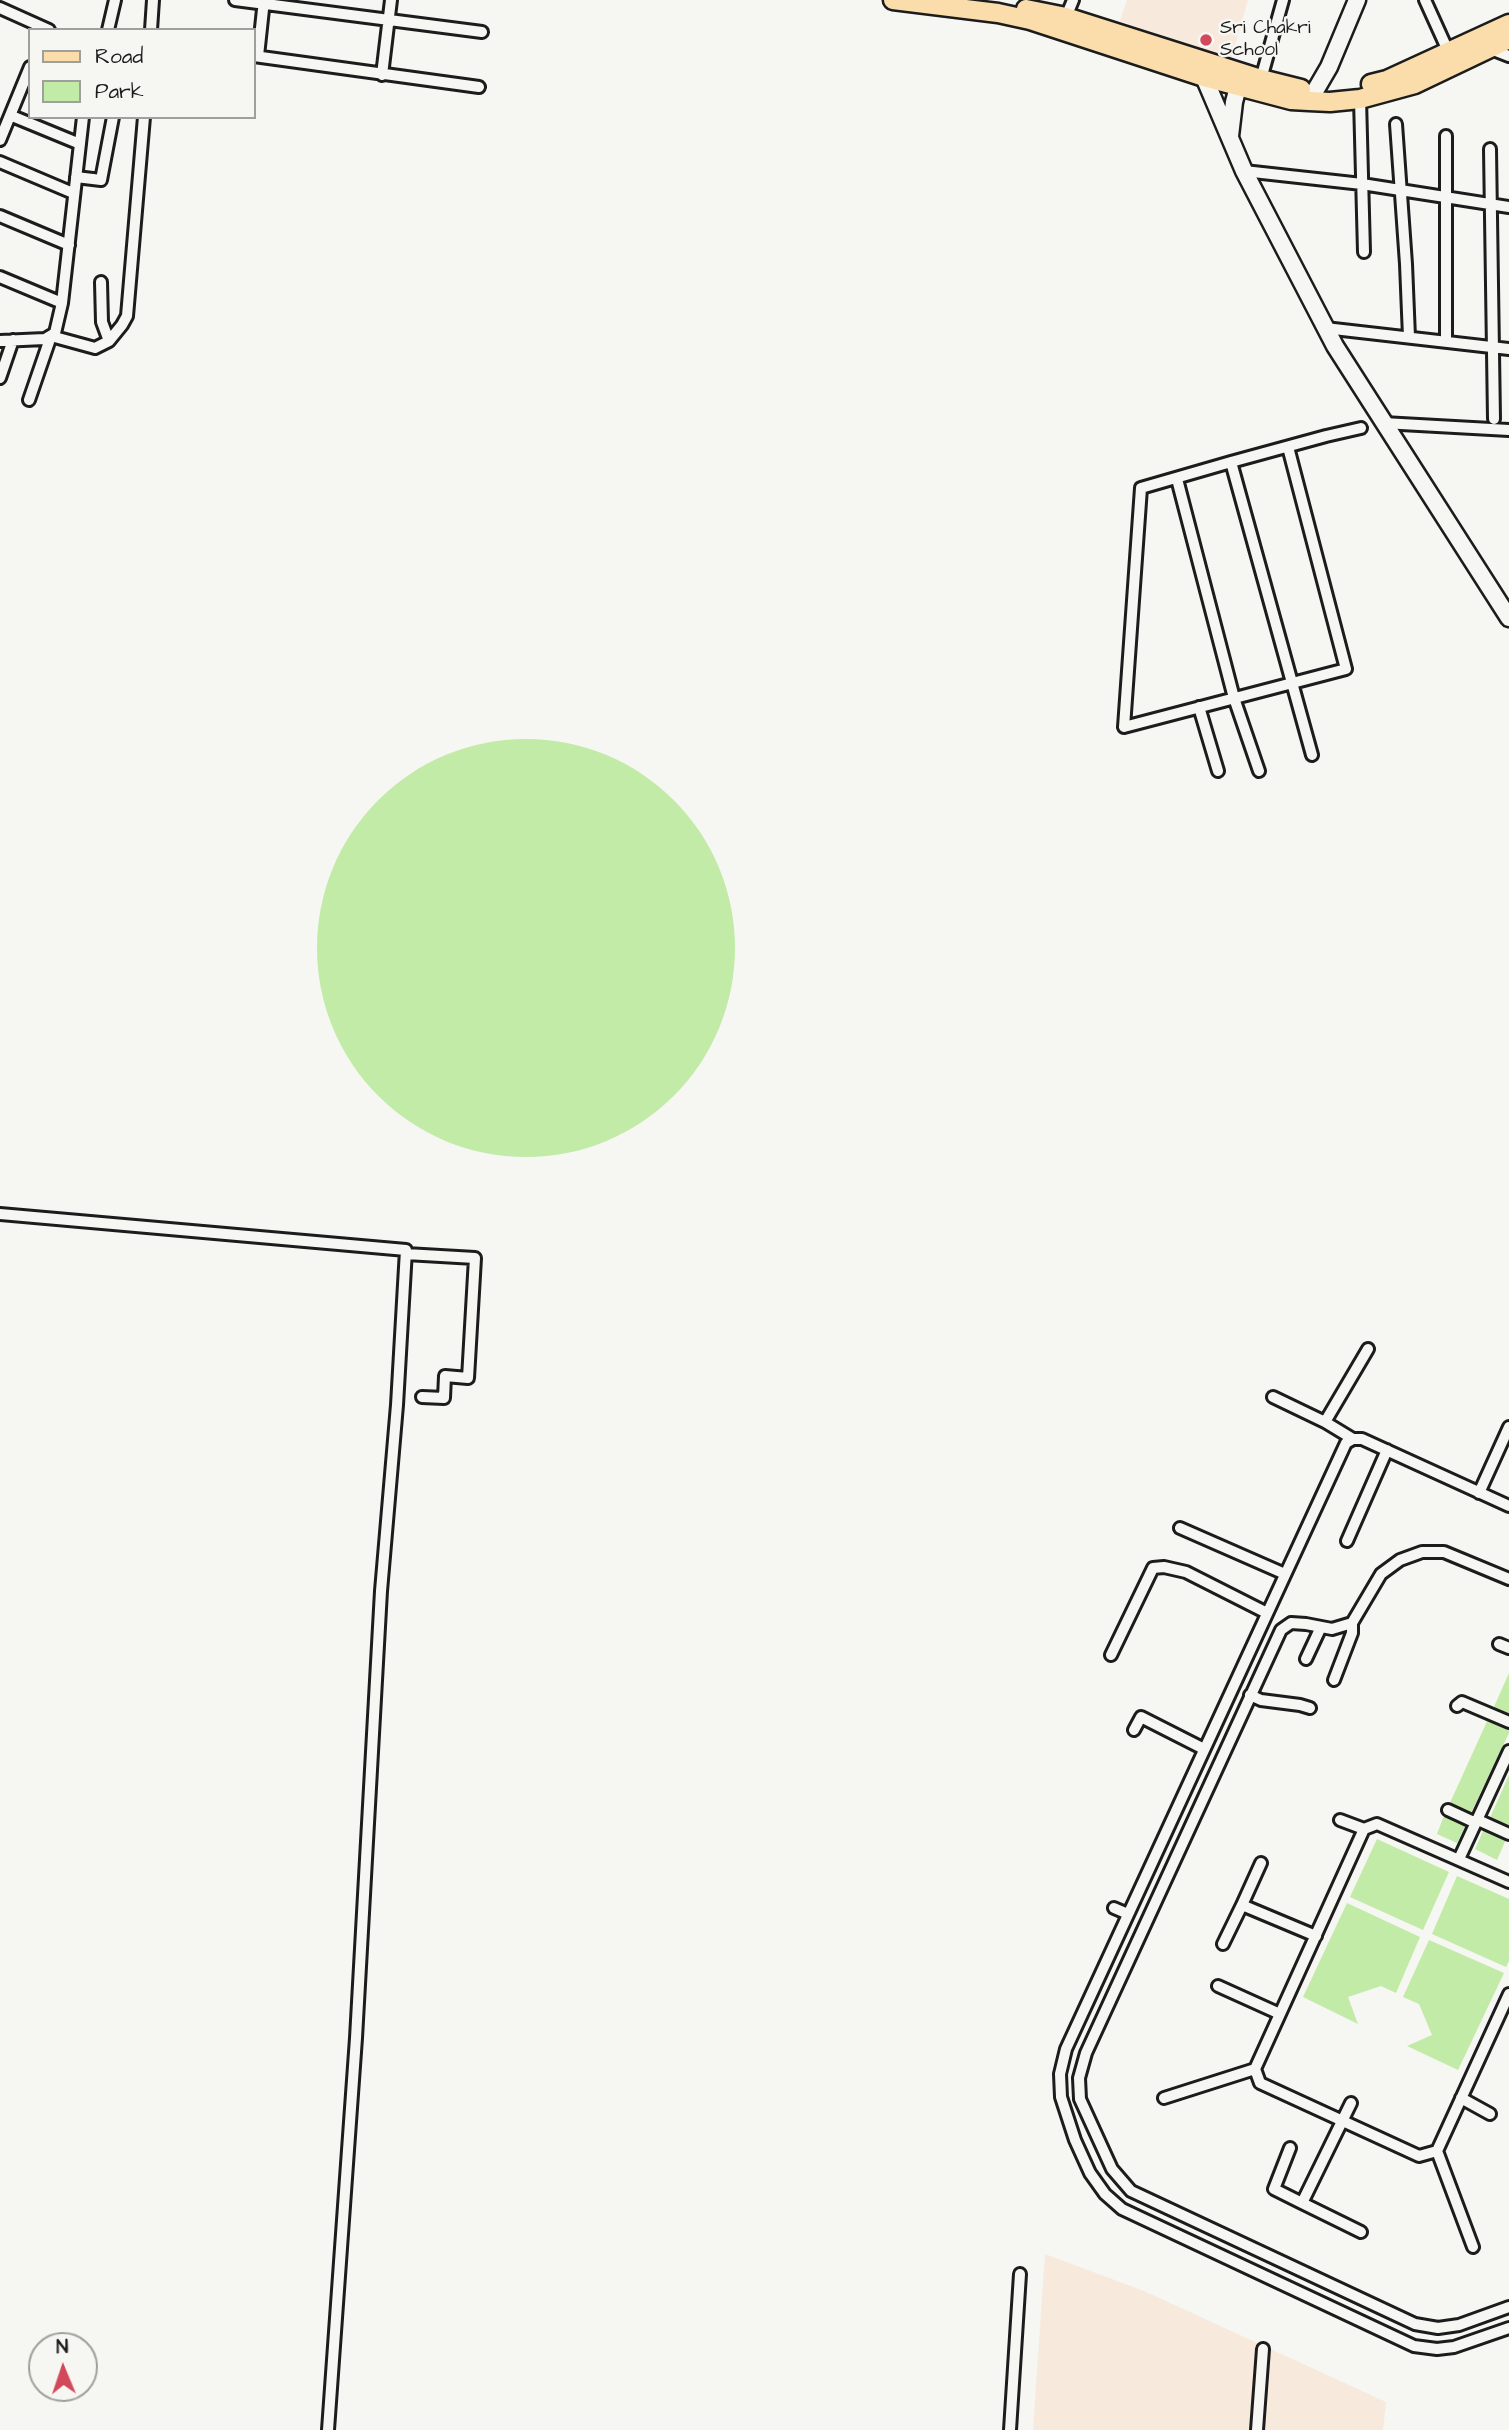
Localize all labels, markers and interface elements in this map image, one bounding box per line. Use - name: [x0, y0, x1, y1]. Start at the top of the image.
- place label: Sri Chakri School: [1220, 18, 1311, 62]
- legend: [28, 28, 256, 119]
- marker: Sri Chakri School: [1198, 32, 1214, 48]
- text: Road: [95, 42, 143, 71]
- text: Park: [95, 77, 144, 106]
- north arrow: [28, 2332, 98, 2402]
- text: N: [56, 2334, 69, 2361]

